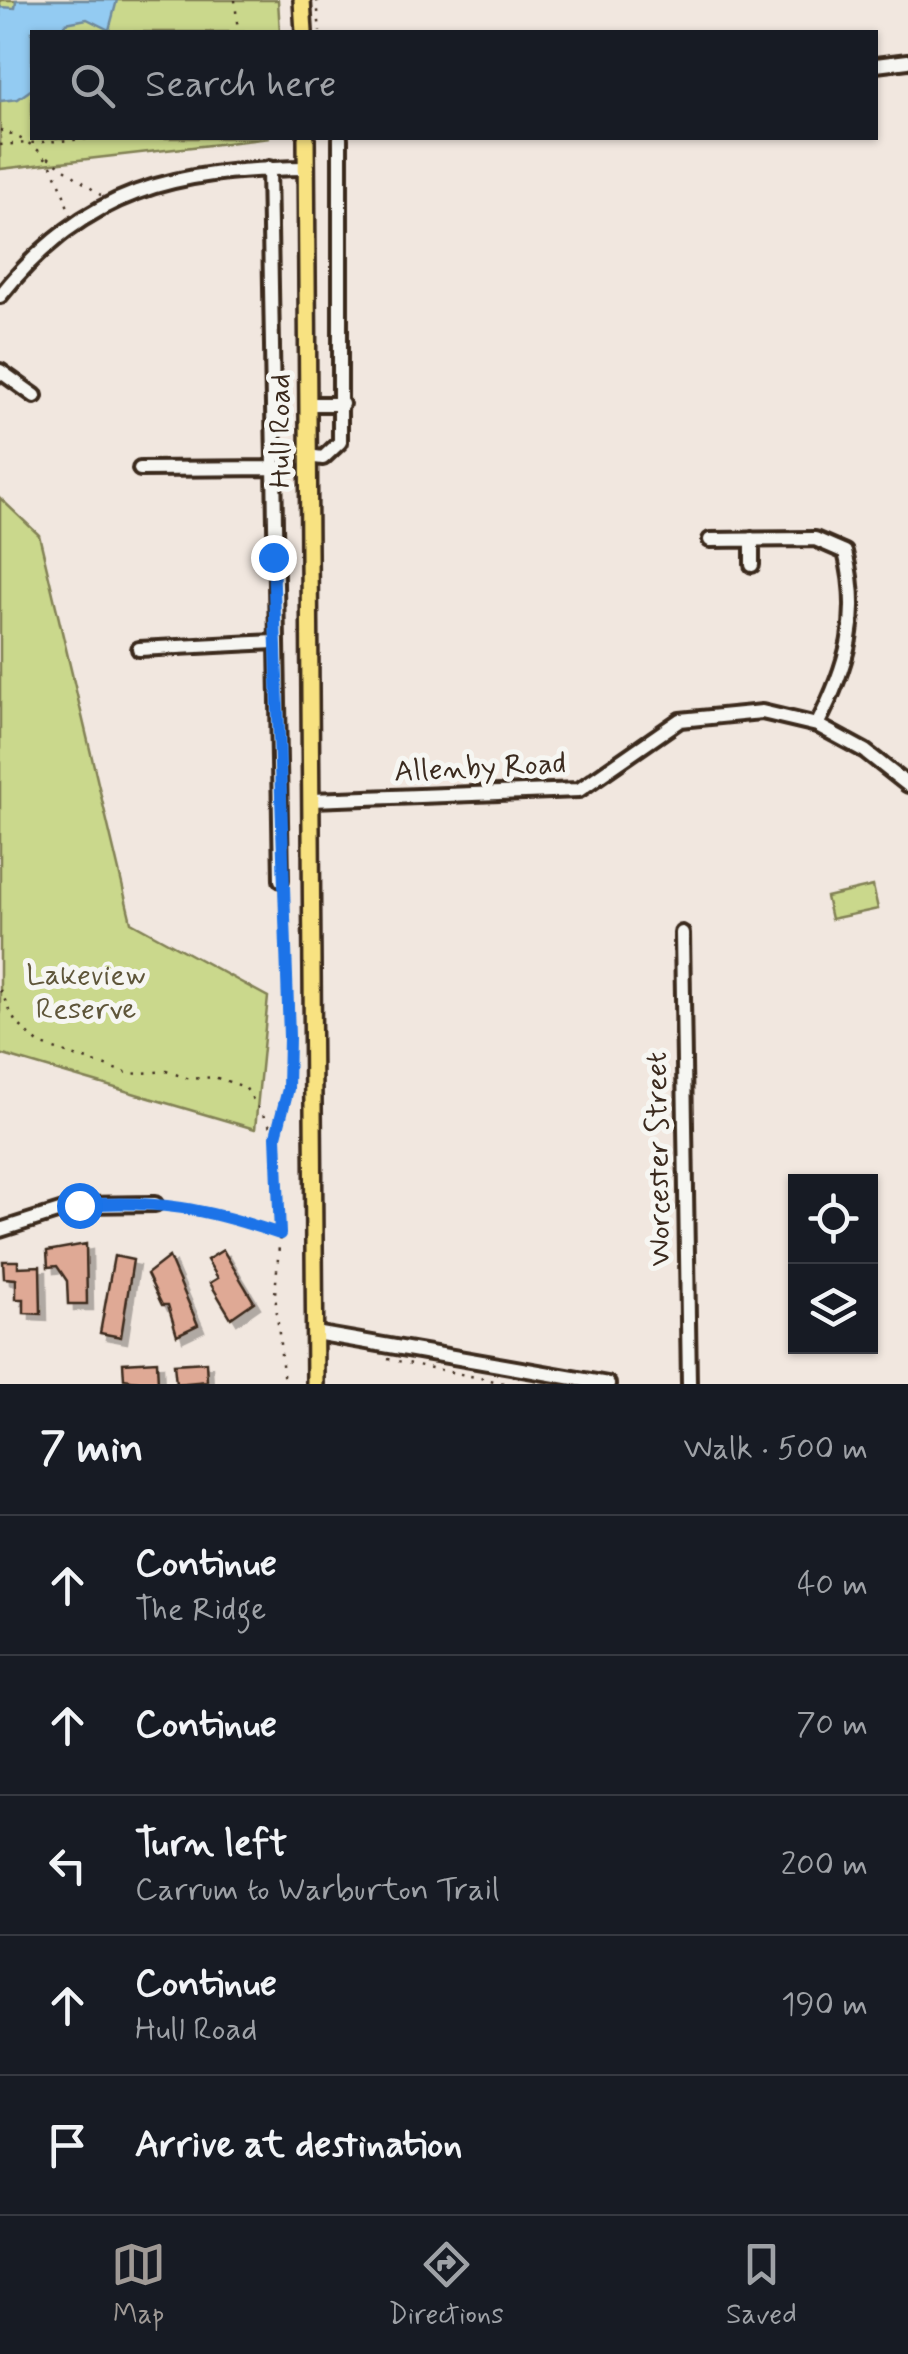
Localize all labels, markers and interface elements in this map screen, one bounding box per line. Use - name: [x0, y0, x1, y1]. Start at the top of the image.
- search box: [30, 30, 878, 140]
- icon: search: [65, 58, 120, 113]
- text: Search here: [145, 61, 336, 110]
- street label: Hull Road: [261, 374, 300, 488]
- route end: [251, 535, 297, 581]
- street label: Allenby Road: [393, 744, 567, 792]
- park label: Lakeview Reserve: [26, 956, 146, 1029]
- street label: Worcester Street: [638, 1051, 680, 1267]
- map controls: [788, 1174, 878, 1354]
- button: locate: [788, 1174, 878, 1264]
- route start: [57, 1183, 103, 1229]
- button: layers: [788, 1264, 878, 1354]
- text: 7 min: [40, 1422, 143, 1477]
- text: Walk · 500 m: [683, 1428, 868, 1470]
- text: Continue: [135, 1540, 277, 1589]
- icon: ahead: [40, 1558, 95, 1613]
- text: 40 m: [797, 1564, 868, 1606]
- text: The Ridge: [135, 1589, 266, 1631]
- icon: ahead: [40, 1698, 95, 1753]
- text: Continue: [135, 1701, 277, 1750]
- text: 70 m: [796, 1704, 868, 1746]
- text: Turn left: [135, 1820, 287, 1869]
- icon: left: [40, 1838, 95, 1893]
- text: 200 m: [781, 1844, 868, 1886]
- text: Carrum to Warburton Trail: [135, 1869, 500, 1911]
- text: Continue: [135, 1960, 277, 2009]
- icon: ahead: [40, 1978, 95, 2033]
- text: 190 m: [781, 1984, 868, 2026]
- text: Hull Road: [135, 2009, 257, 2051]
- icon: arrive: [40, 2118, 95, 2173]
- text: Arrive at destination: [135, 2121, 462, 2170]
- tab: Map: [111, 2237, 166, 2334]
- tab: Directions: [389, 2237, 504, 2334]
- tab: Saved: [726, 2237, 797, 2334]

